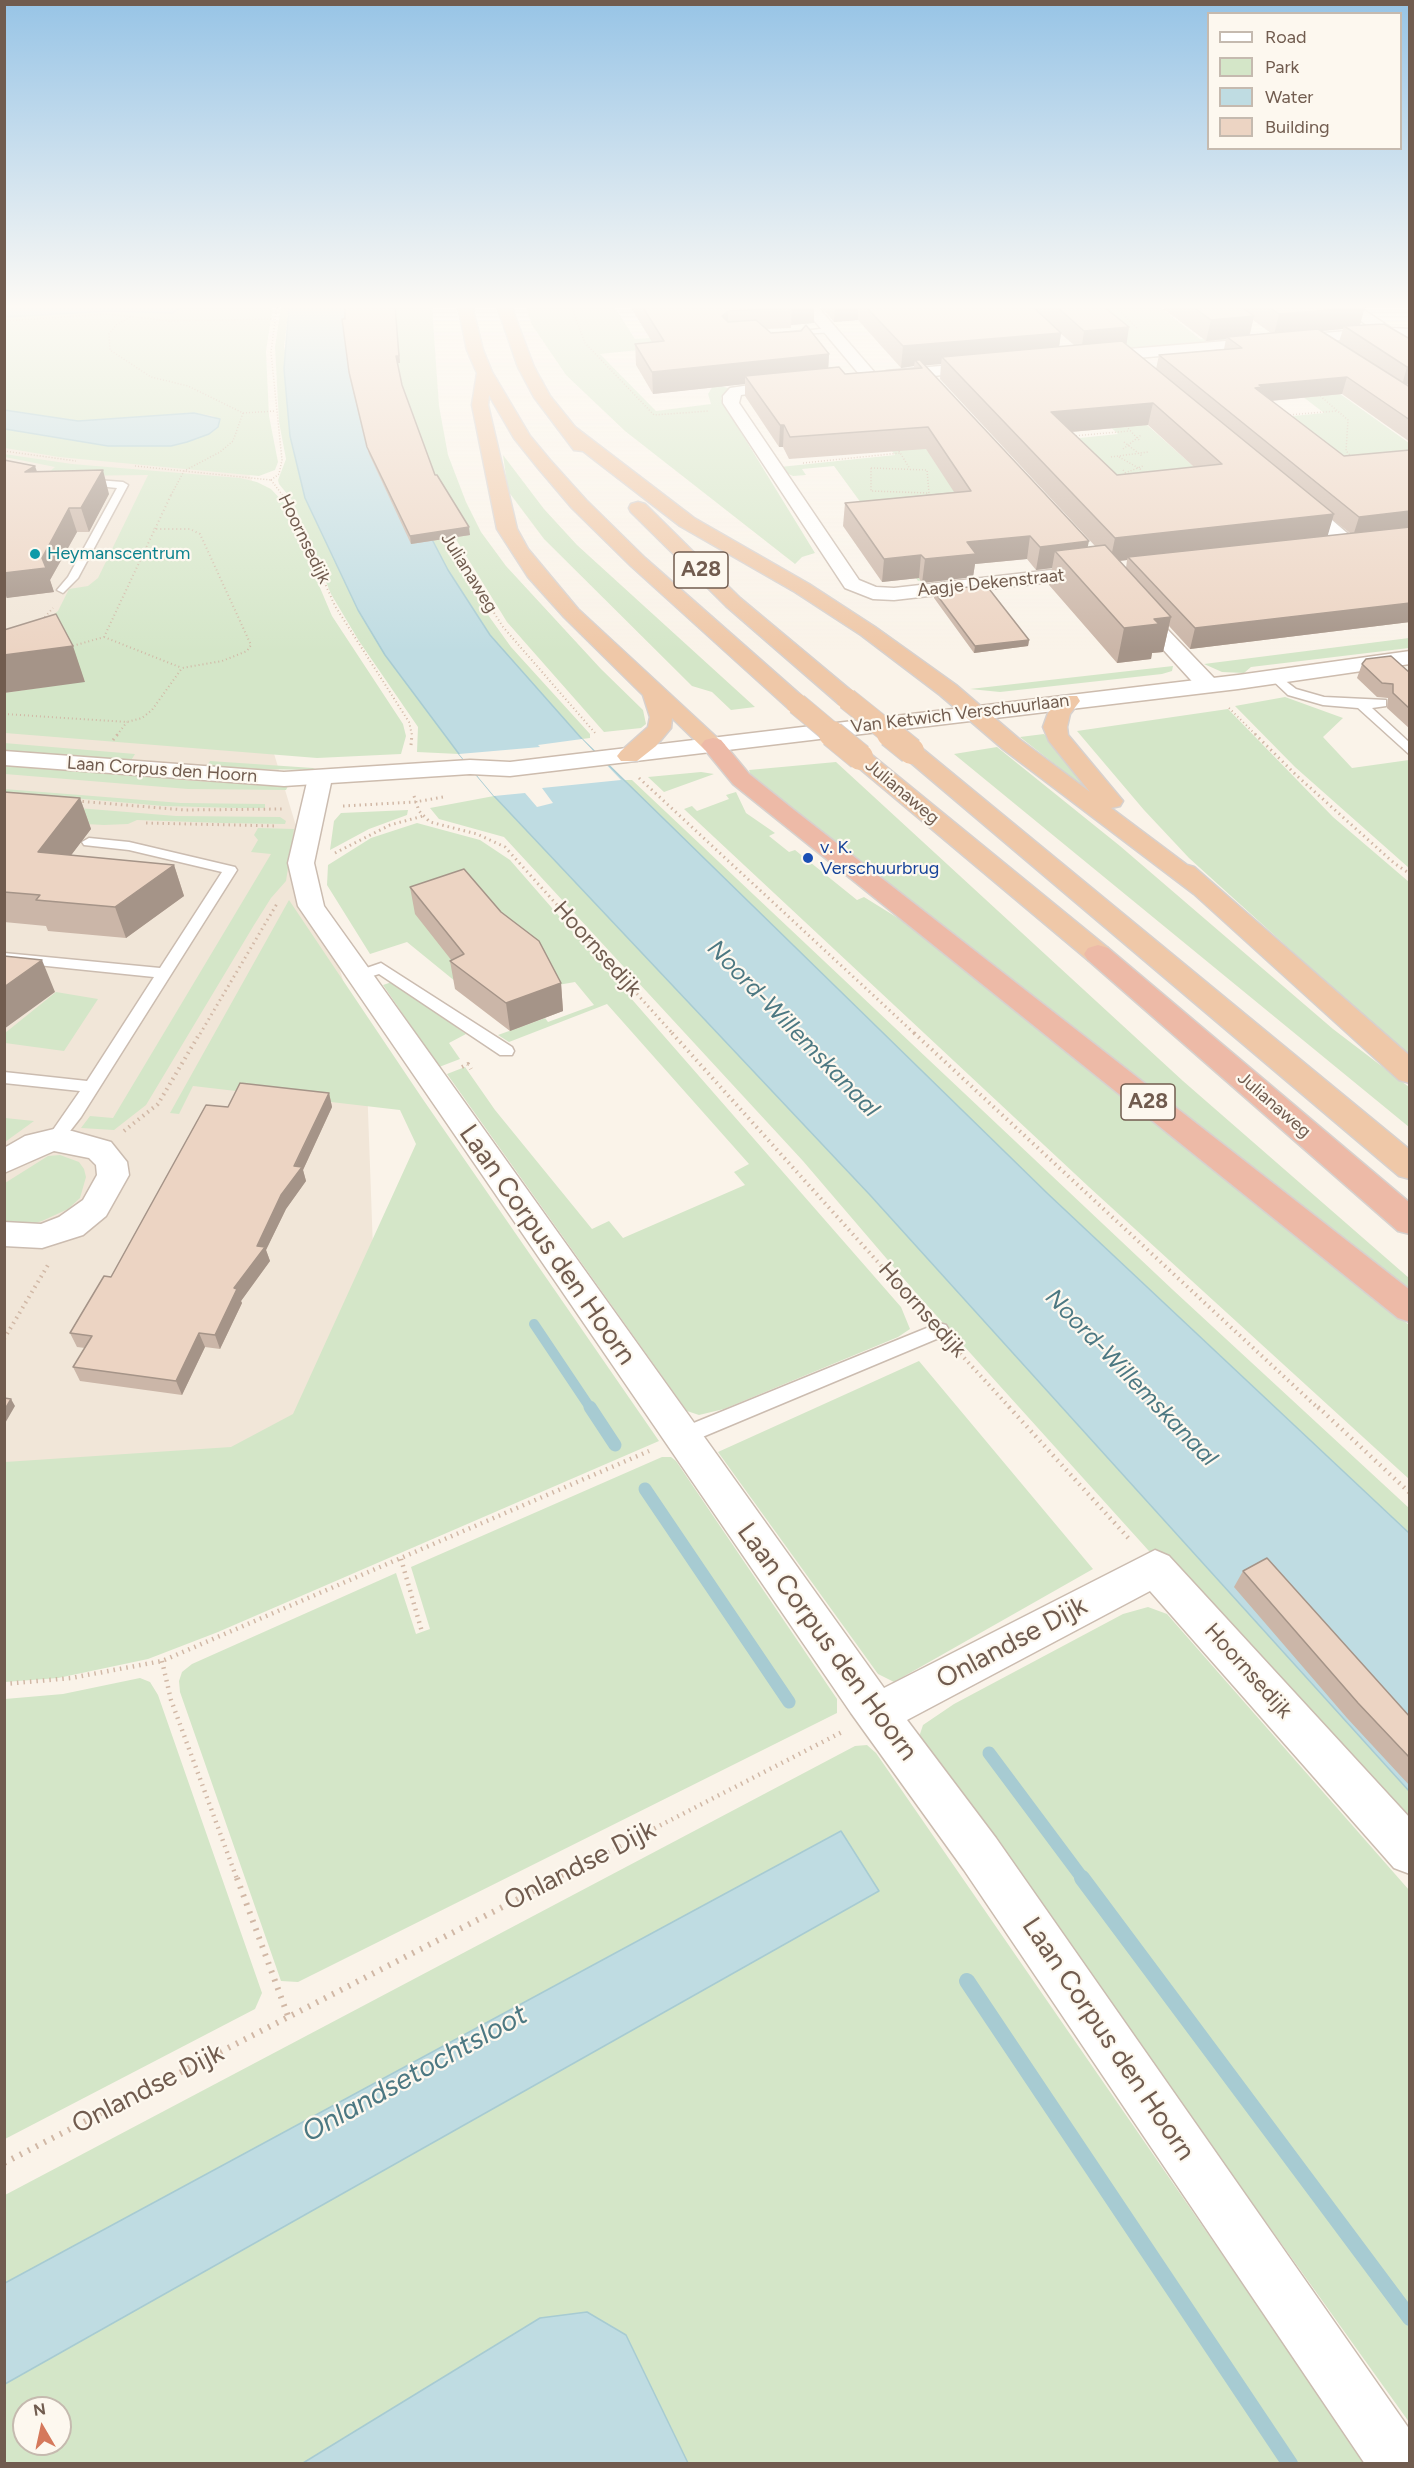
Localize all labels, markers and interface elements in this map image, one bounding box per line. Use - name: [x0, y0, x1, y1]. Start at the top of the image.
- legend: [1207, 12, 1402, 150]
- text: Road: [1265, 26, 1306, 48]
- text: Park: [1265, 56, 1299, 78]
- text: Water: [1265, 86, 1313, 108]
- text: Building: [1265, 116, 1330, 138]
- street label: Hoornsedijk: [273, 491, 335, 587]
- street label: Julianaweg: [436, 529, 502, 617]
- place label: Heymanscentrum: [47, 543, 190, 565]
- marker: Heymanscentrum: [28, 547, 42, 561]
- road number: A28: [674, 552, 728, 588]
- street label: Aagje Dekenstraat: [916, 565, 1066, 601]
- street label: Van Ketwich Verschuurlaan: [850, 690, 1070, 738]
- street label: Laan Corpus den Hoorn: [66, 753, 258, 787]
- street label: Julianaweg: [861, 755, 943, 829]
- place label: v. K. Verschuurbrug: [820, 837, 939, 880]
- marker: v. K. Verschuurbrug: [801, 851, 815, 865]
- street label: Hoornsedijk: [548, 896, 646, 1002]
- water label: Noord-Willemskanaal: [701, 934, 885, 1124]
- street label: Julianaweg: [1233, 1067, 1315, 1143]
- road number: A28: [1121, 1084, 1175, 1120]
- street label: Laan Corpus den Hoorn: [452, 1119, 642, 1371]
- street label: Hoornsedijk: [873, 1257, 971, 1363]
- water label: Noord-Willemskanaal: [1039, 1283, 1223, 1473]
- street label: Laan Corpus den Hoorn: [730, 1517, 924, 1767]
- street label: Onlandse Dijk: [931, 1590, 1093, 1696]
- street label: Hoornsedijk: [1199, 1618, 1297, 1724]
- street label: Onlandse Dijk: [499, 1814, 661, 1918]
- street label: Laan Corpus den Hoorn: [1015, 1911, 1201, 2167]
- water label: Onlandsetochtsloot: [297, 1998, 533, 2150]
- street label: Onlandse Dijk: [67, 2037, 229, 2141]
- north arrow: [12, 2396, 72, 2456]
- text: N: [32, 2399, 47, 2420]

